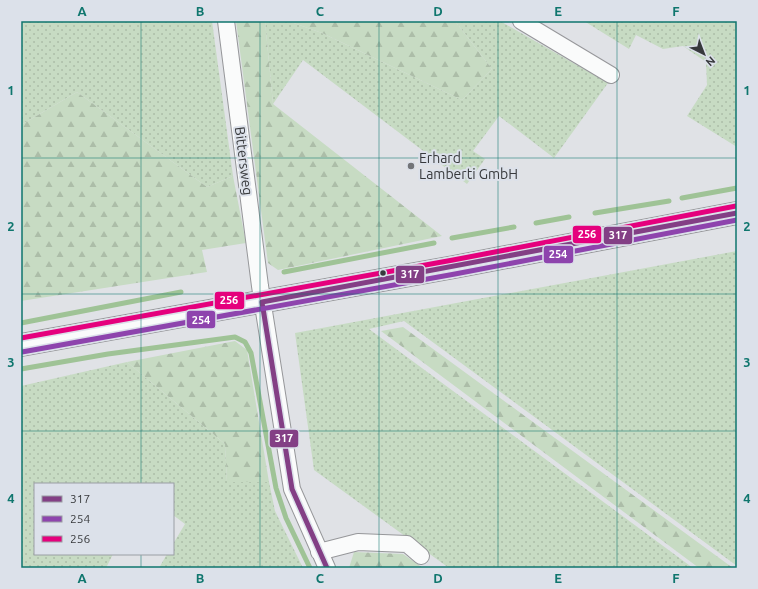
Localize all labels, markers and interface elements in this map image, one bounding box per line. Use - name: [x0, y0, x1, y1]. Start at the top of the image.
- text: A: [77, 4, 87, 18]
- text: B: [196, 4, 205, 18]
- text: C: [316, 4, 325, 18]
- text: D: [433, 4, 443, 18]
- text: E: [554, 4, 562, 18]
- text: F: [672, 4, 680, 18]
- north arrow: [684, 34, 724, 74]
- text: N: [704, 54, 718, 69]
- text: 1: [7, 83, 15, 97]
- text: 1: [743, 83, 751, 97]
- street label: Bittersweg: [232, 126, 256, 196]
- place label: Erhard Lamberti GmbH: [419, 150, 518, 182]
- marker: Erhard Lamberti GmbH: [406, 161, 416, 171]
- text: 2: [7, 219, 15, 233]
- text: 2: [743, 219, 751, 233]
- line badge: 256: [572, 225, 602, 244]
- line badge: 317: [603, 226, 633, 245]
- text: 256: [578, 228, 596, 240]
- text: 317: [609, 229, 627, 241]
- line badge: 254: [543, 245, 574, 264]
- text: 254: [549, 248, 567, 260]
- line badge: 317: [395, 265, 425, 284]
- unlabelled marker: [378, 268, 388, 278]
- text: 317: [401, 268, 419, 280]
- line badge: 256: [214, 291, 245, 310]
- text: 256: [220, 294, 238, 306]
- line badge: 254: [186, 310, 216, 329]
- text: 254: [192, 314, 210, 326]
- text: 3: [7, 355, 15, 369]
- text: 3: [743, 355, 751, 369]
- line badge: 317: [269, 429, 299, 448]
- text: 317: [275, 432, 293, 444]
- legend: [34, 483, 174, 555]
- text: 4: [7, 491, 15, 505]
- text: 4: [743, 491, 751, 505]
- text: 317: [70, 492, 90, 505]
- text: 254: [70, 512, 91, 525]
- text: 256: [70, 532, 91, 545]
- text: A: [77, 571, 87, 585]
- text: B: [196, 571, 205, 585]
- text: C: [316, 571, 325, 585]
- text: D: [433, 571, 443, 585]
- text: E: [554, 571, 562, 585]
- text: F: [672, 571, 680, 585]

